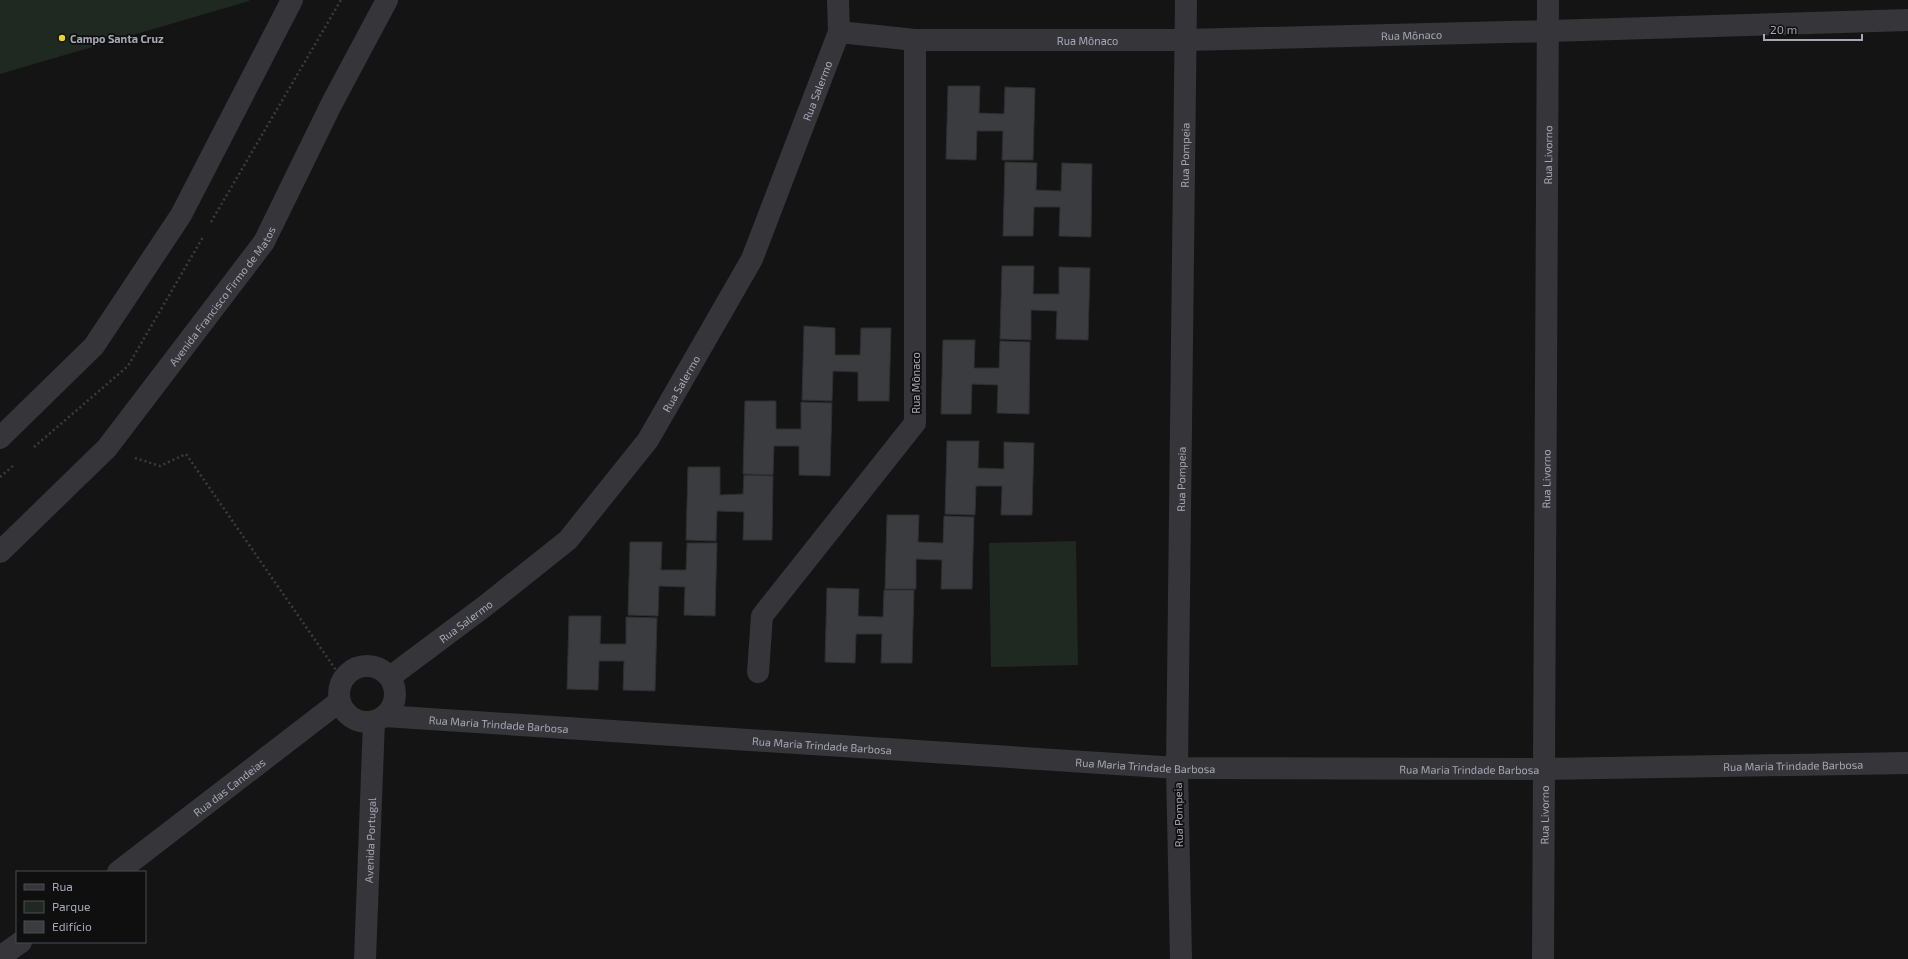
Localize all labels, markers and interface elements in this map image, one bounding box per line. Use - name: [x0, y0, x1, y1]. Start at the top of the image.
- scale bar: [1764, 16, 1862, 42]
- text: 20 m: [1770, 22, 1797, 36]
- street label: Rua Mônaco: [1381, 27, 1442, 42]
- place label: Campo Santa Cruz: [70, 32, 164, 45]
- marker: Campo Santa Cruz: [57, 33, 67, 43]
- street label: Rua Mônaco: [1057, 34, 1118, 47]
- street label: Rua Salermo: [799, 59, 834, 122]
- street label: Rua Pompeia: [1177, 123, 1191, 188]
- street label: Rua Livorno: [1541, 125, 1554, 185]
- street label: Avenida Francisco Firmo de Matos: [166, 223, 277, 368]
- street label: Rua Mônaco: [909, 352, 922, 414]
- street label: Rua Salermo: [659, 353, 702, 414]
- street label: Rua Pompeia: [1174, 446, 1187, 512]
- street label: Rua Livorno: [1539, 449, 1552, 509]
- street label: Rua Salermo: [436, 597, 495, 645]
- street label: Rua Maria Trindade Barbosa: [428, 712, 569, 735]
- street label: Rua Maria Trindade Barbosa: [752, 734, 892, 756]
- street label: Rua das Candeias: [190, 755, 268, 818]
- street label: Rua Maria Trindade Barbosa: [1075, 755, 1215, 775]
- street label: Rua Maria Trindade Barbosa: [1723, 757, 1863, 773]
- street label: Rua Maria Trindade Barbosa: [1399, 762, 1539, 775]
- street label: Rua Pompeia: [1171, 782, 1185, 848]
- street label: Rua Livorno: [1537, 785, 1550, 845]
- street label: Avenida Portugal: [361, 797, 378, 883]
- legend: [16, 871, 146, 943]
- text: Rua: [52, 879, 73, 893]
- text: Parque: [52, 899, 90, 913]
- text: Edifício: [52, 919, 92, 933]

